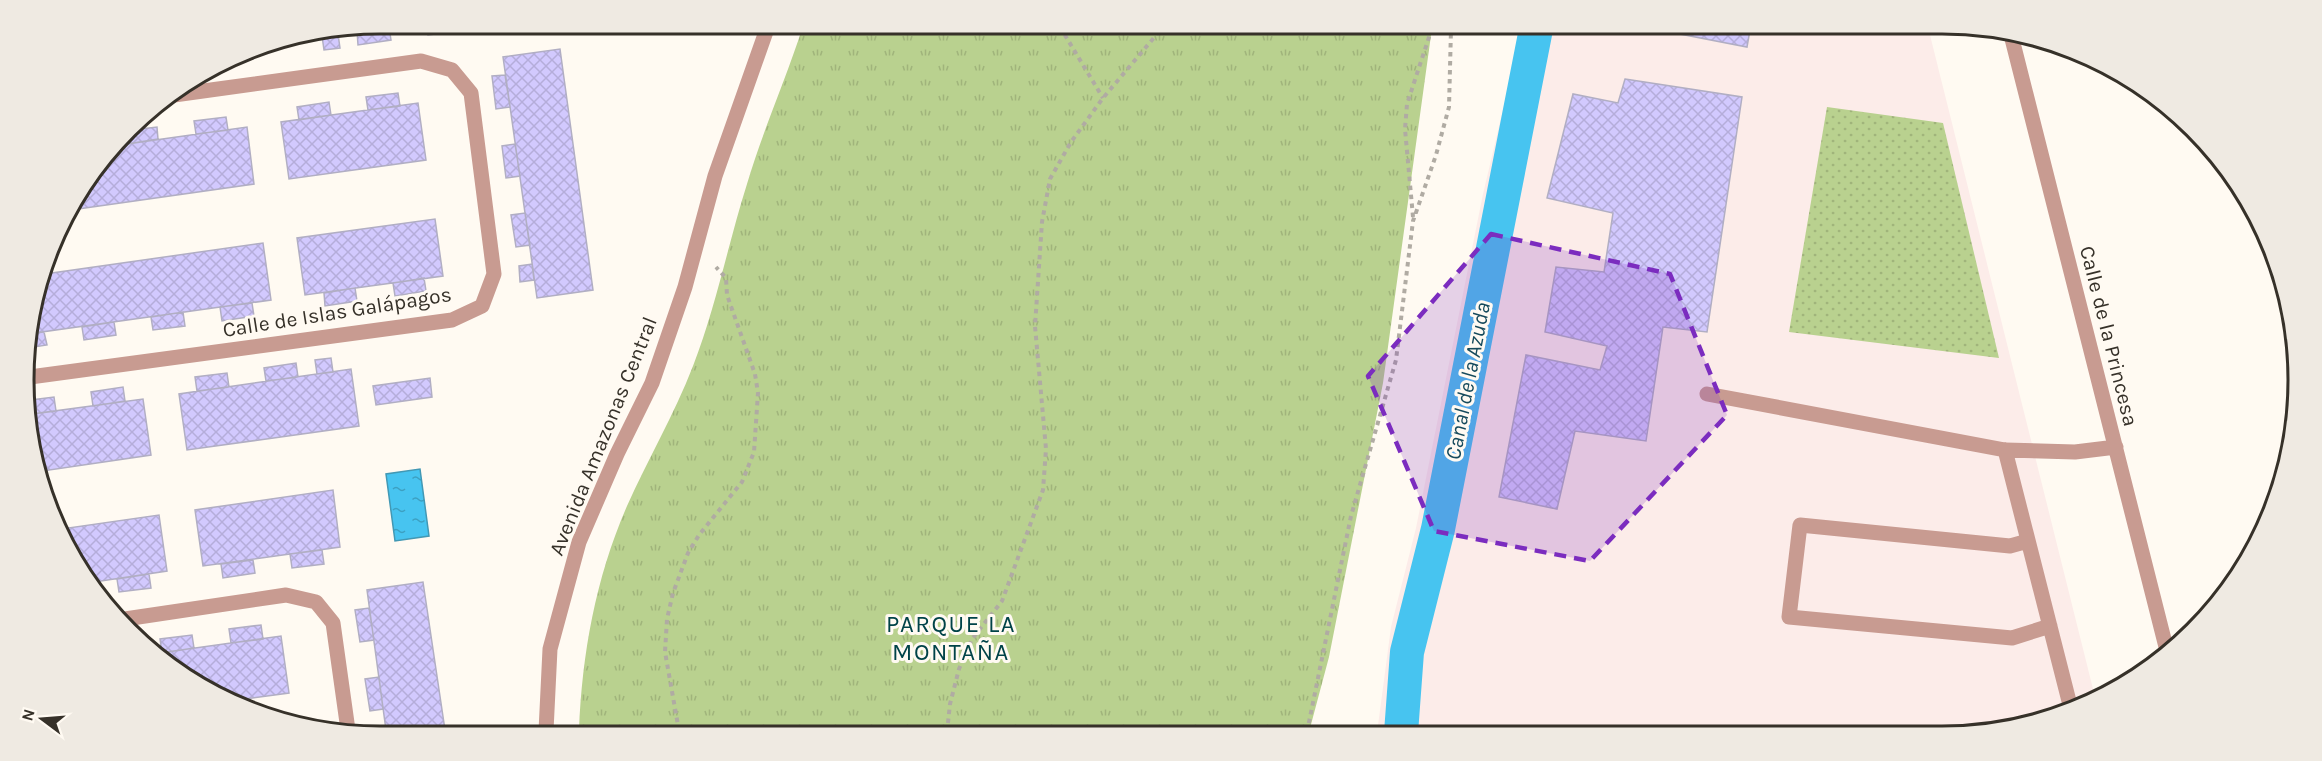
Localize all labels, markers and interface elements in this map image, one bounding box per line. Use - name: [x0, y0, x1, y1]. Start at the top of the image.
- street label: Calle de la Princesa: [2075, 243, 2143, 429]
- street label: Calle de Islas Galápagos: [221, 282, 453, 342]
- water label: Canal de la Azuda: [1440, 300, 1496, 462]
- street label: Avenida Amazonas Central: [544, 313, 662, 559]
- district label: PARQUE LA MONTAÑA: [886, 610, 1016, 666]
- north arrow: [12, 689, 72, 749]
- text: N: [17, 707, 39, 723]

